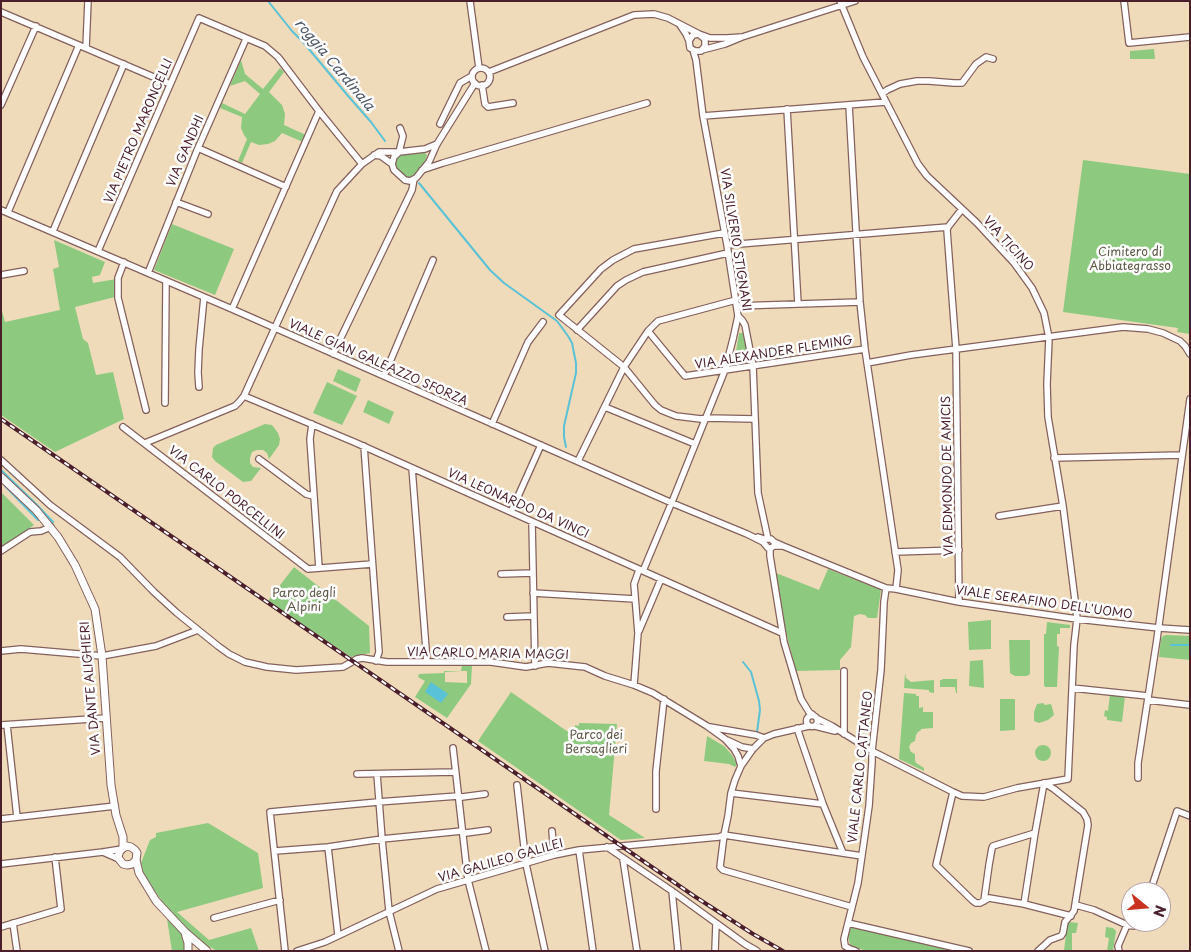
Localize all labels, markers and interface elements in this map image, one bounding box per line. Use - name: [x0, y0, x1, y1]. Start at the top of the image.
- water label: roggia Cardinala: [291, 16, 377, 114]
- street label: VIA PIETRO MARONCELLI: [102, 56, 176, 206]
- street label: VIA GANDHI: [164, 113, 208, 189]
- street label: VIA SILVERIO STIGNANI: [717, 167, 753, 313]
- street label: VIA TICINO: [980, 214, 1036, 274]
- park label: Cimitero di Abbiategrasso: [1089, 246, 1171, 274]
- street label: VIALE GIAN GALEAZZO SFORZA: [286, 317, 470, 409]
- street label: VIA ALEXANDER FLEMING: [694, 333, 854, 373]
- street label: VIA EDMONDO DE AMICIS: [939, 396, 957, 556]
- street label: VIA CARLO PORCELLINI: [165, 443, 287, 543]
- street label: VIA LEONARDO DA VINCI: [445, 466, 591, 542]
- street label: VIALE SERAFINO DELL'UOMO: [955, 583, 1133, 623]
- park label: Parco degli Alpini: [272, 587, 336, 615]
- street label: VIA DANTE ALIGHIERI: [78, 620, 104, 756]
- street label: VIA CARLO MARIA MAGGI: [407, 645, 569, 663]
- street label: VIALE CARLO CATTANEO: [846, 690, 876, 844]
- park label: Parco dei Bersaglieri: [565, 729, 627, 757]
- street label: VIA GALILEO GALILEI: [437, 836, 565, 886]
- north arrow: [1121, 882, 1171, 932]
- text: N: [1148, 903, 1172, 920]

